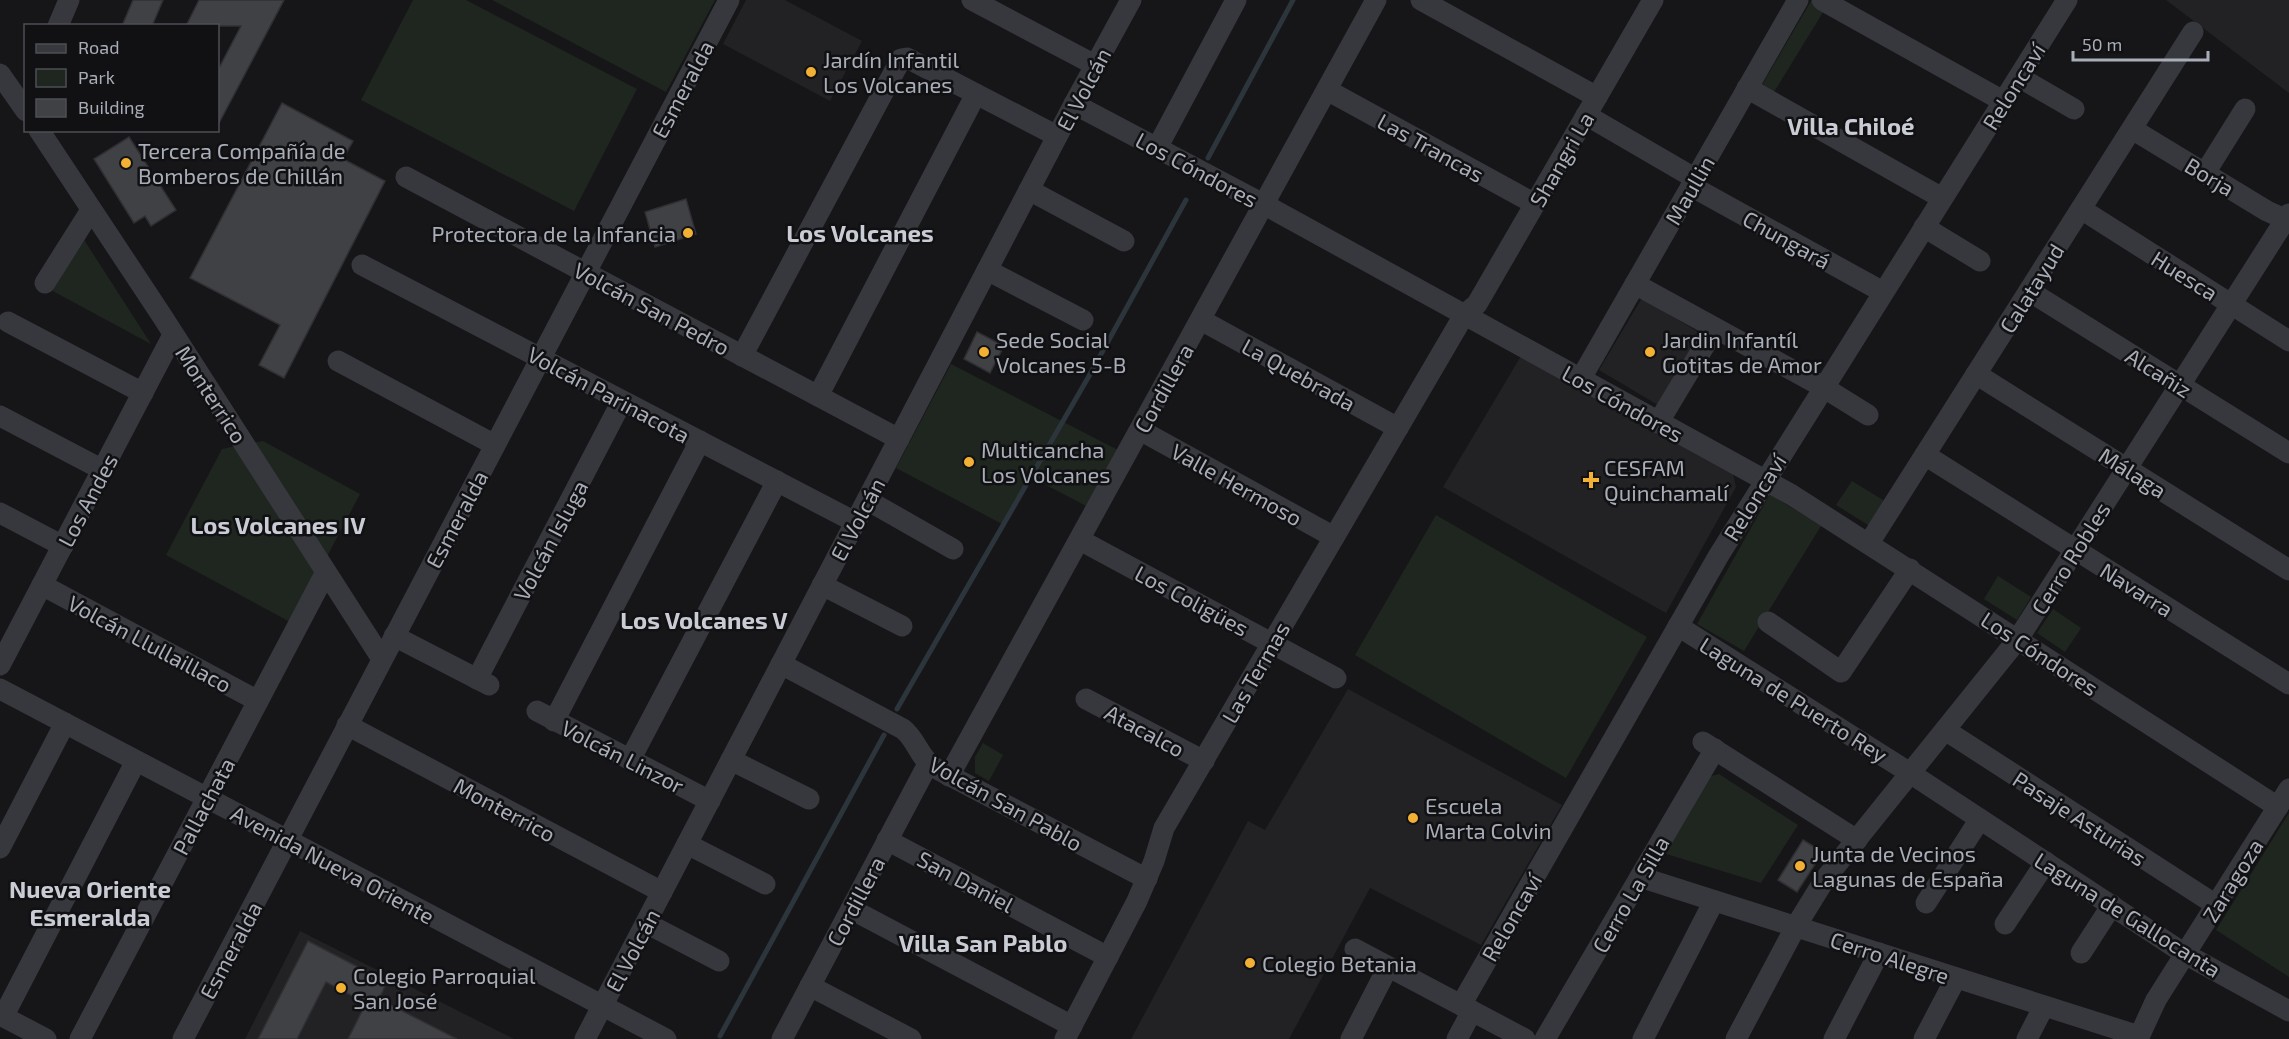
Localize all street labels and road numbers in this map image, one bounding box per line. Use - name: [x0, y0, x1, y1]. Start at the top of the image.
- street label: Esmeralda: [645, 36, 719, 142]
- street label: Reloncaví: [1976, 37, 2051, 134]
- street label: El Volcán: [1050, 43, 1116, 135]
- street label: Las Trancas: [1373, 107, 1489, 187]
- street label: Shangri La: [1524, 107, 1598, 211]
- street label: Los Cóndores: [1132, 126, 1262, 212]
- street label: Maullin: [1659, 151, 1719, 229]
- street label: Borja: [2180, 151, 2239, 202]
- street label: Chungará: [1739, 204, 1835, 274]
- street label: Calatayud: [1993, 239, 2069, 337]
- street label: Huesca: [2147, 245, 2223, 305]
- street label: Volcán San Pedro: [570, 256, 734, 360]
- street label: La Quebrada: [1237, 332, 1360, 417]
- street label: Cordillera: [1128, 339, 1198, 437]
- street label: Monterrico: [171, 340, 253, 448]
- street label: Volcán Parinacota: [524, 340, 694, 448]
- street label: Alcañiz: [2121, 342, 2197, 402]
- street label: Los Cóndores: [1558, 359, 1688, 447]
- street label: Valle Hermoso: [1167, 437, 1307, 531]
- street label: Málaga: [2095, 441, 2171, 503]
- street label: Reloncaví: [1717, 448, 1792, 545]
- street label: Los Andes: [52, 449, 122, 551]
- street label: Esmeralda: [419, 466, 493, 572]
- street label: El Volcán: [824, 473, 890, 565]
- street label: Volcán Isluga: [507, 475, 593, 605]
- street label: Cerro Robles: [2025, 497, 2115, 619]
- street label: Navarra: [2096, 557, 2178, 621]
- street label: Los Coligües: [1131, 559, 1253, 641]
- street label: Volcán Llullaillaco: [64, 589, 236, 697]
- street label: Los Cóndores: [1977, 606, 2103, 700]
- street label: Las Termas: [1216, 617, 1294, 727]
- street label: Laguna de Puerto Rey: [1695, 631, 1893, 767]
- street label: Atacalco: [1101, 698, 1189, 762]
- street label: Volcán Linzor: [557, 714, 689, 798]
- street label: Volcán San Pablo: [925, 750, 1087, 856]
- street label: Pallachata: [167, 753, 239, 859]
- street label: Pasaje Asturias: [2008, 765, 2151, 871]
- street label: Monterrico: [450, 771, 560, 847]
- street label: Avenida Nueva Oriente: [227, 799, 439, 929]
- street label: Cerro La Silla: [1586, 831, 1674, 957]
- street label: Zaragoza: [2196, 834, 2268, 926]
- street label: San Daniel: [913, 845, 1019, 917]
- street label: Laguna de Gallocanta: [2030, 846, 2226, 982]
- street label: Cordillera: [821, 852, 889, 950]
- street label: Reloncaví: [1475, 867, 1547, 966]
- street label: Esmeralda: [193, 897, 267, 1003]
- street label: El Volcán: [599, 904, 665, 996]
- street label: Cerro Alegre: [1827, 926, 1953, 988]

